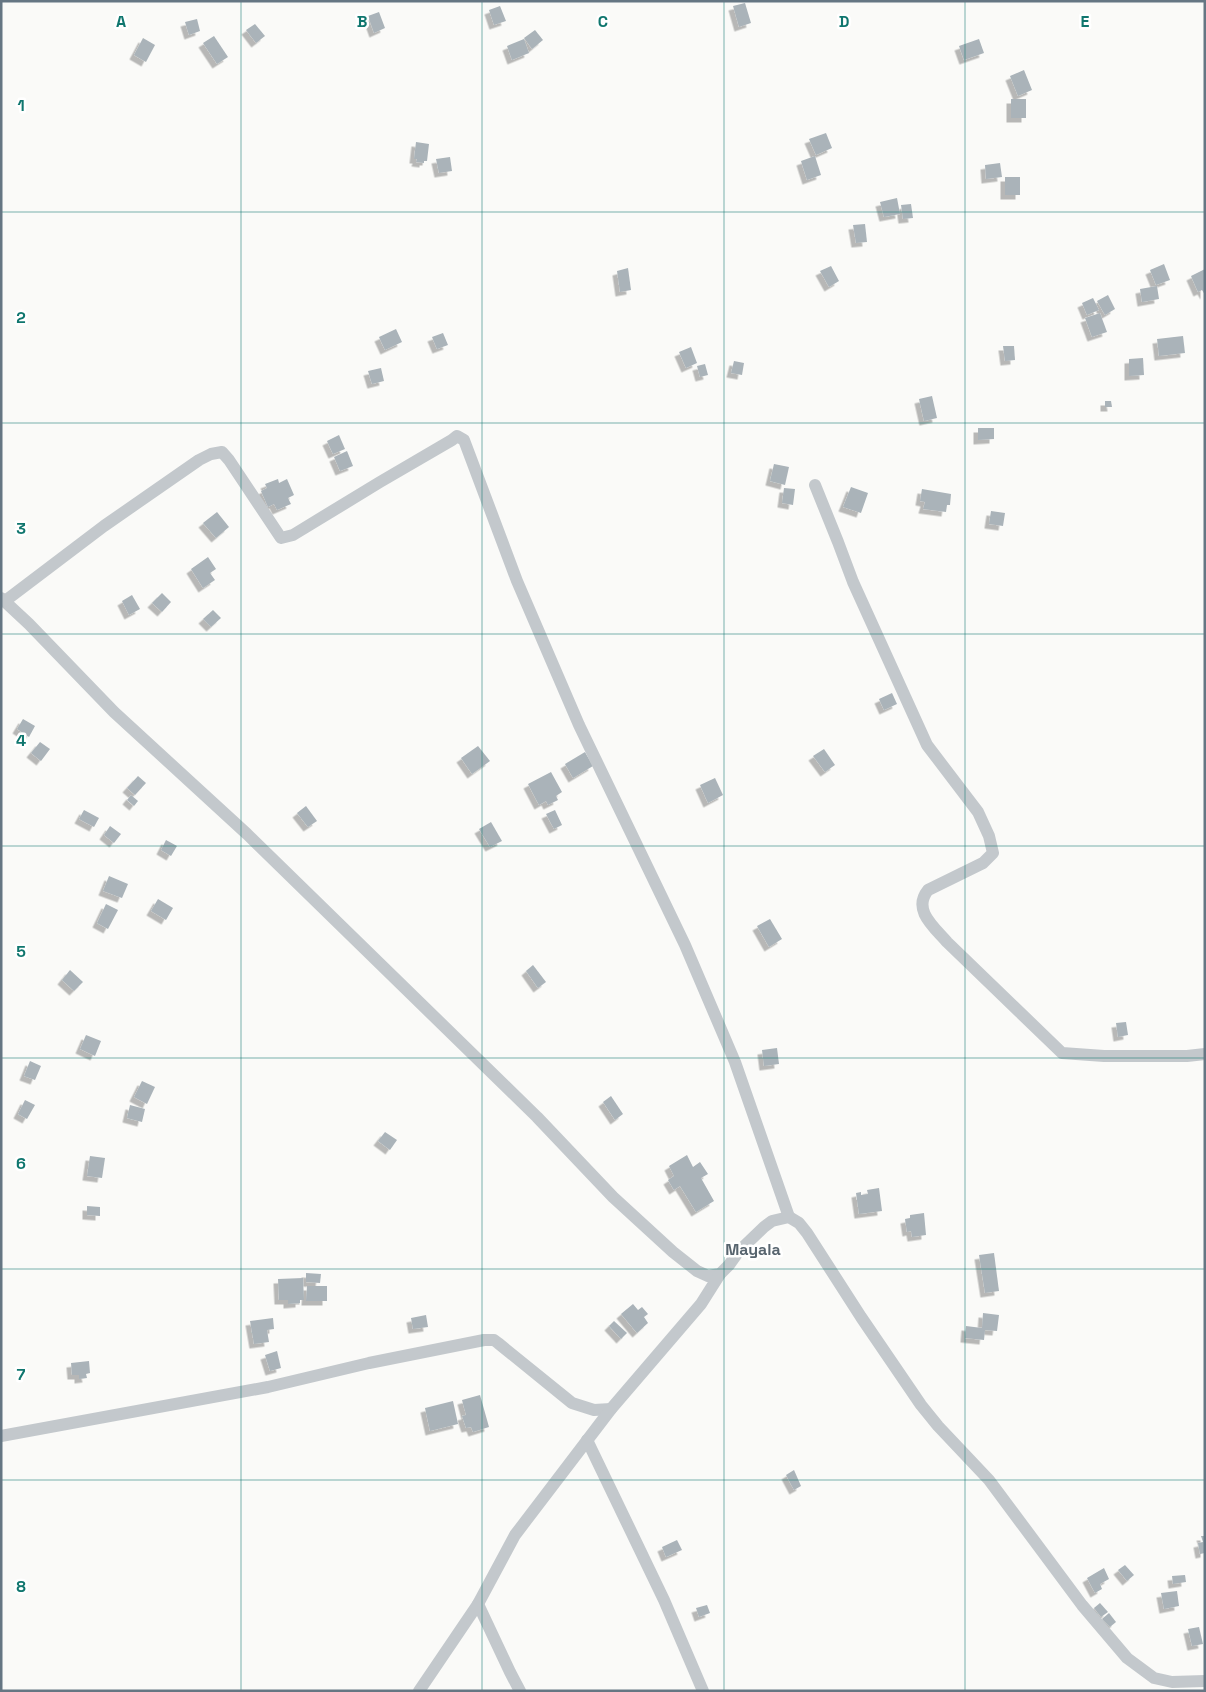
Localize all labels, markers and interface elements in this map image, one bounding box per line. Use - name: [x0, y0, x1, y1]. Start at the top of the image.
- text: A: [116, 11, 126, 32]
- text: B: [357, 11, 367, 32]
- text: C: [598, 11, 608, 32]
- text: D: [839, 11, 849, 32]
- text: E: [1081, 11, 1090, 32]
- text: 1: [17, 95, 25, 116]
- text: 2: [16, 307, 26, 328]
- text: 3: [16, 518, 26, 539]
- text: 4: [16, 730, 26, 751]
- text: 5: [16, 941, 26, 962]
- text: 6: [16, 1153, 26, 1174]
- district label: Mayala: [725, 1239, 781, 1260]
- text: 7: [17, 1364, 26, 1385]
- text: 8: [16, 1576, 26, 1597]

